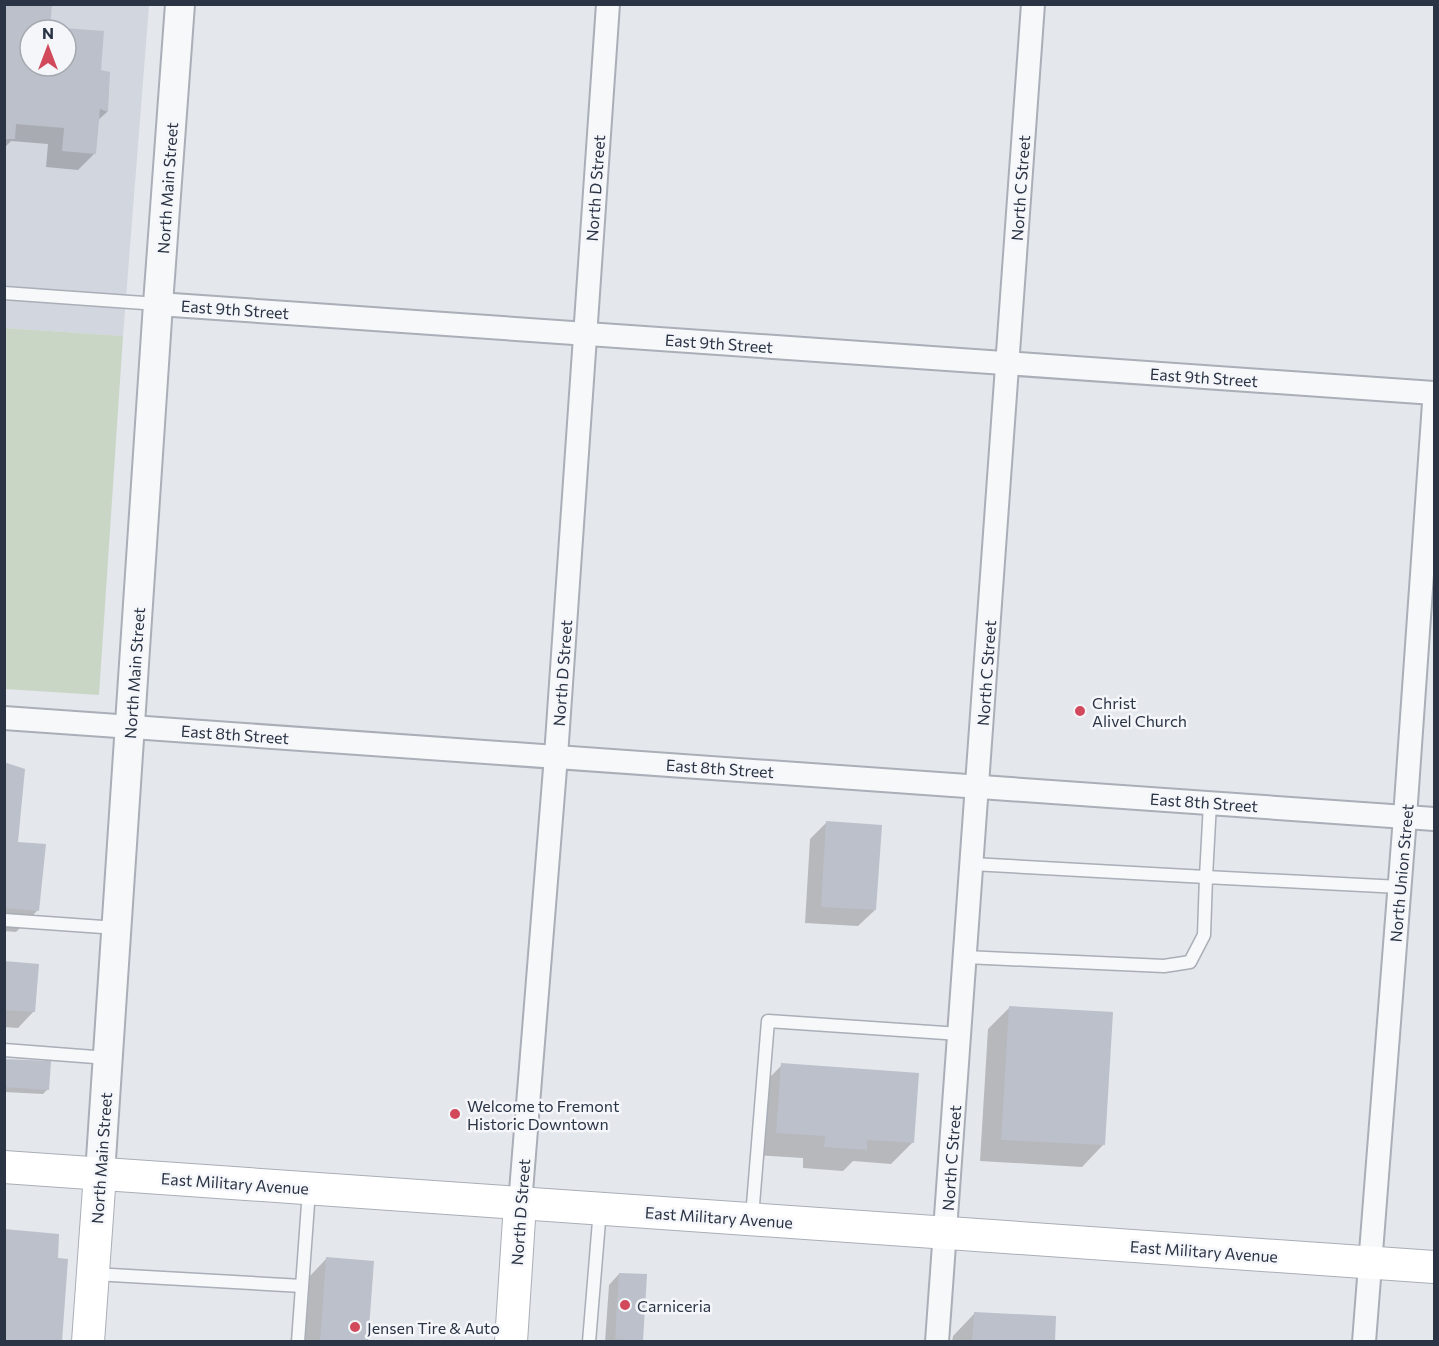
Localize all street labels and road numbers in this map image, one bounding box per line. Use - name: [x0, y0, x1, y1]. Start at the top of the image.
- street label: North Main Street: [153, 121, 181, 254]
- street label: North D Street: [582, 134, 608, 242]
- street label: North C Street: [1007, 134, 1033, 242]
- street label: East 9th Street: [180, 296, 290, 322]
- street label: East 9th Street: [664, 330, 774, 356]
- street label: East 9th Street: [1149, 364, 1259, 390]
- street label: North Main Street: [120, 606, 148, 739]
- street label: North D Street: [549, 619, 575, 727]
- street label: North C Street: [973, 619, 999, 727]
- street label: East 8th Street: [180, 721, 290, 747]
- street label: East 8th Street: [665, 755, 775, 781]
- street label: East 8th Street: [1149, 789, 1259, 815]
- street label: North Union Street: [1385, 803, 1417, 943]
- street label: North Main Street: [87, 1091, 115, 1224]
- street label: North C Street: [938, 1104, 964, 1212]
- street label: North D Street: [507, 1158, 533, 1266]
- street label: East Military Avenue: [160, 1168, 310, 1198]
- street label: East Military Avenue: [644, 1202, 794, 1232]
- street label: East Military Avenue: [1129, 1236, 1279, 1266]

